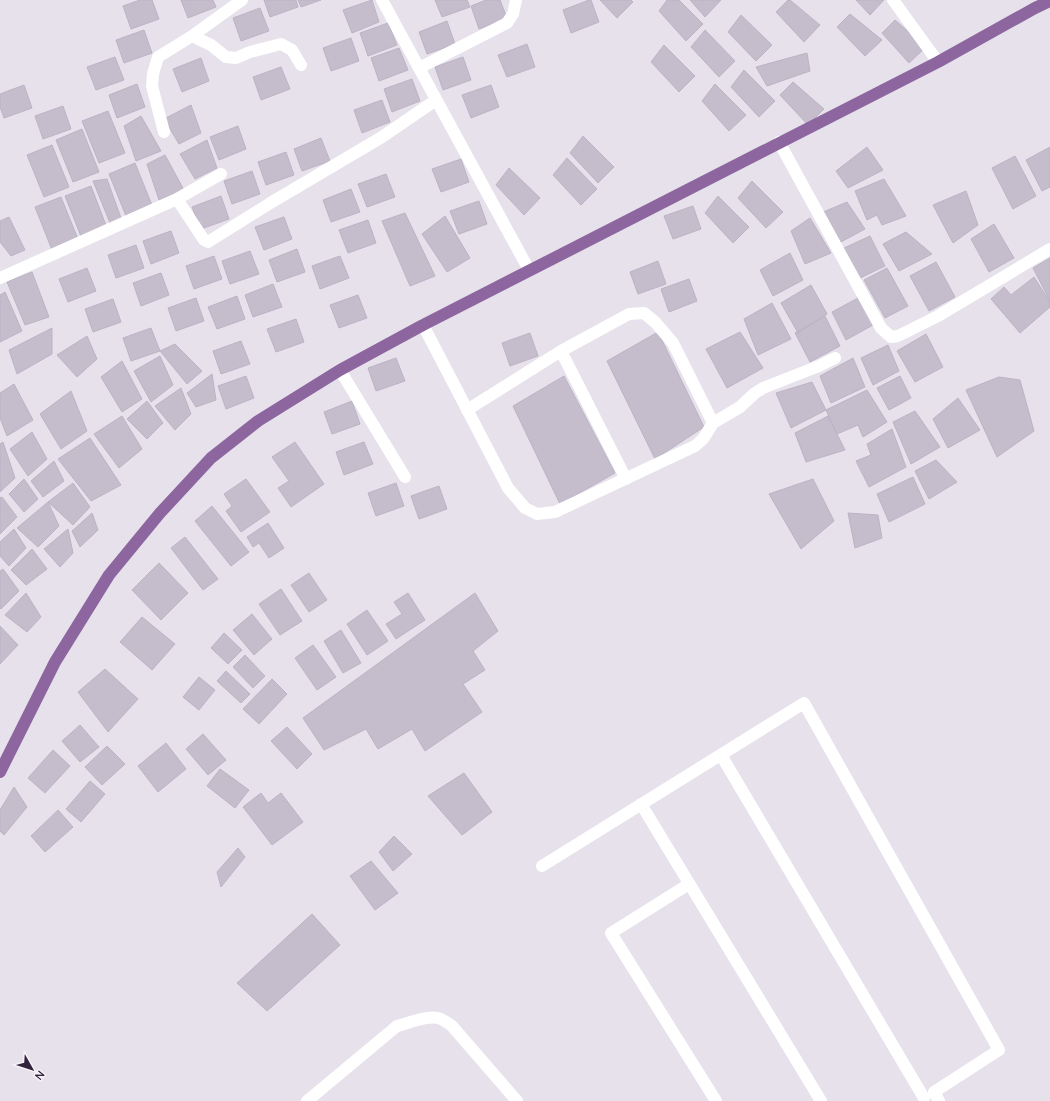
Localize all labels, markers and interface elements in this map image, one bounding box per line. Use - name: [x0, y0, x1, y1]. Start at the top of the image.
- north arrow: [12, 1049, 52, 1089]
- text: N: [32, 1068, 48, 1083]

